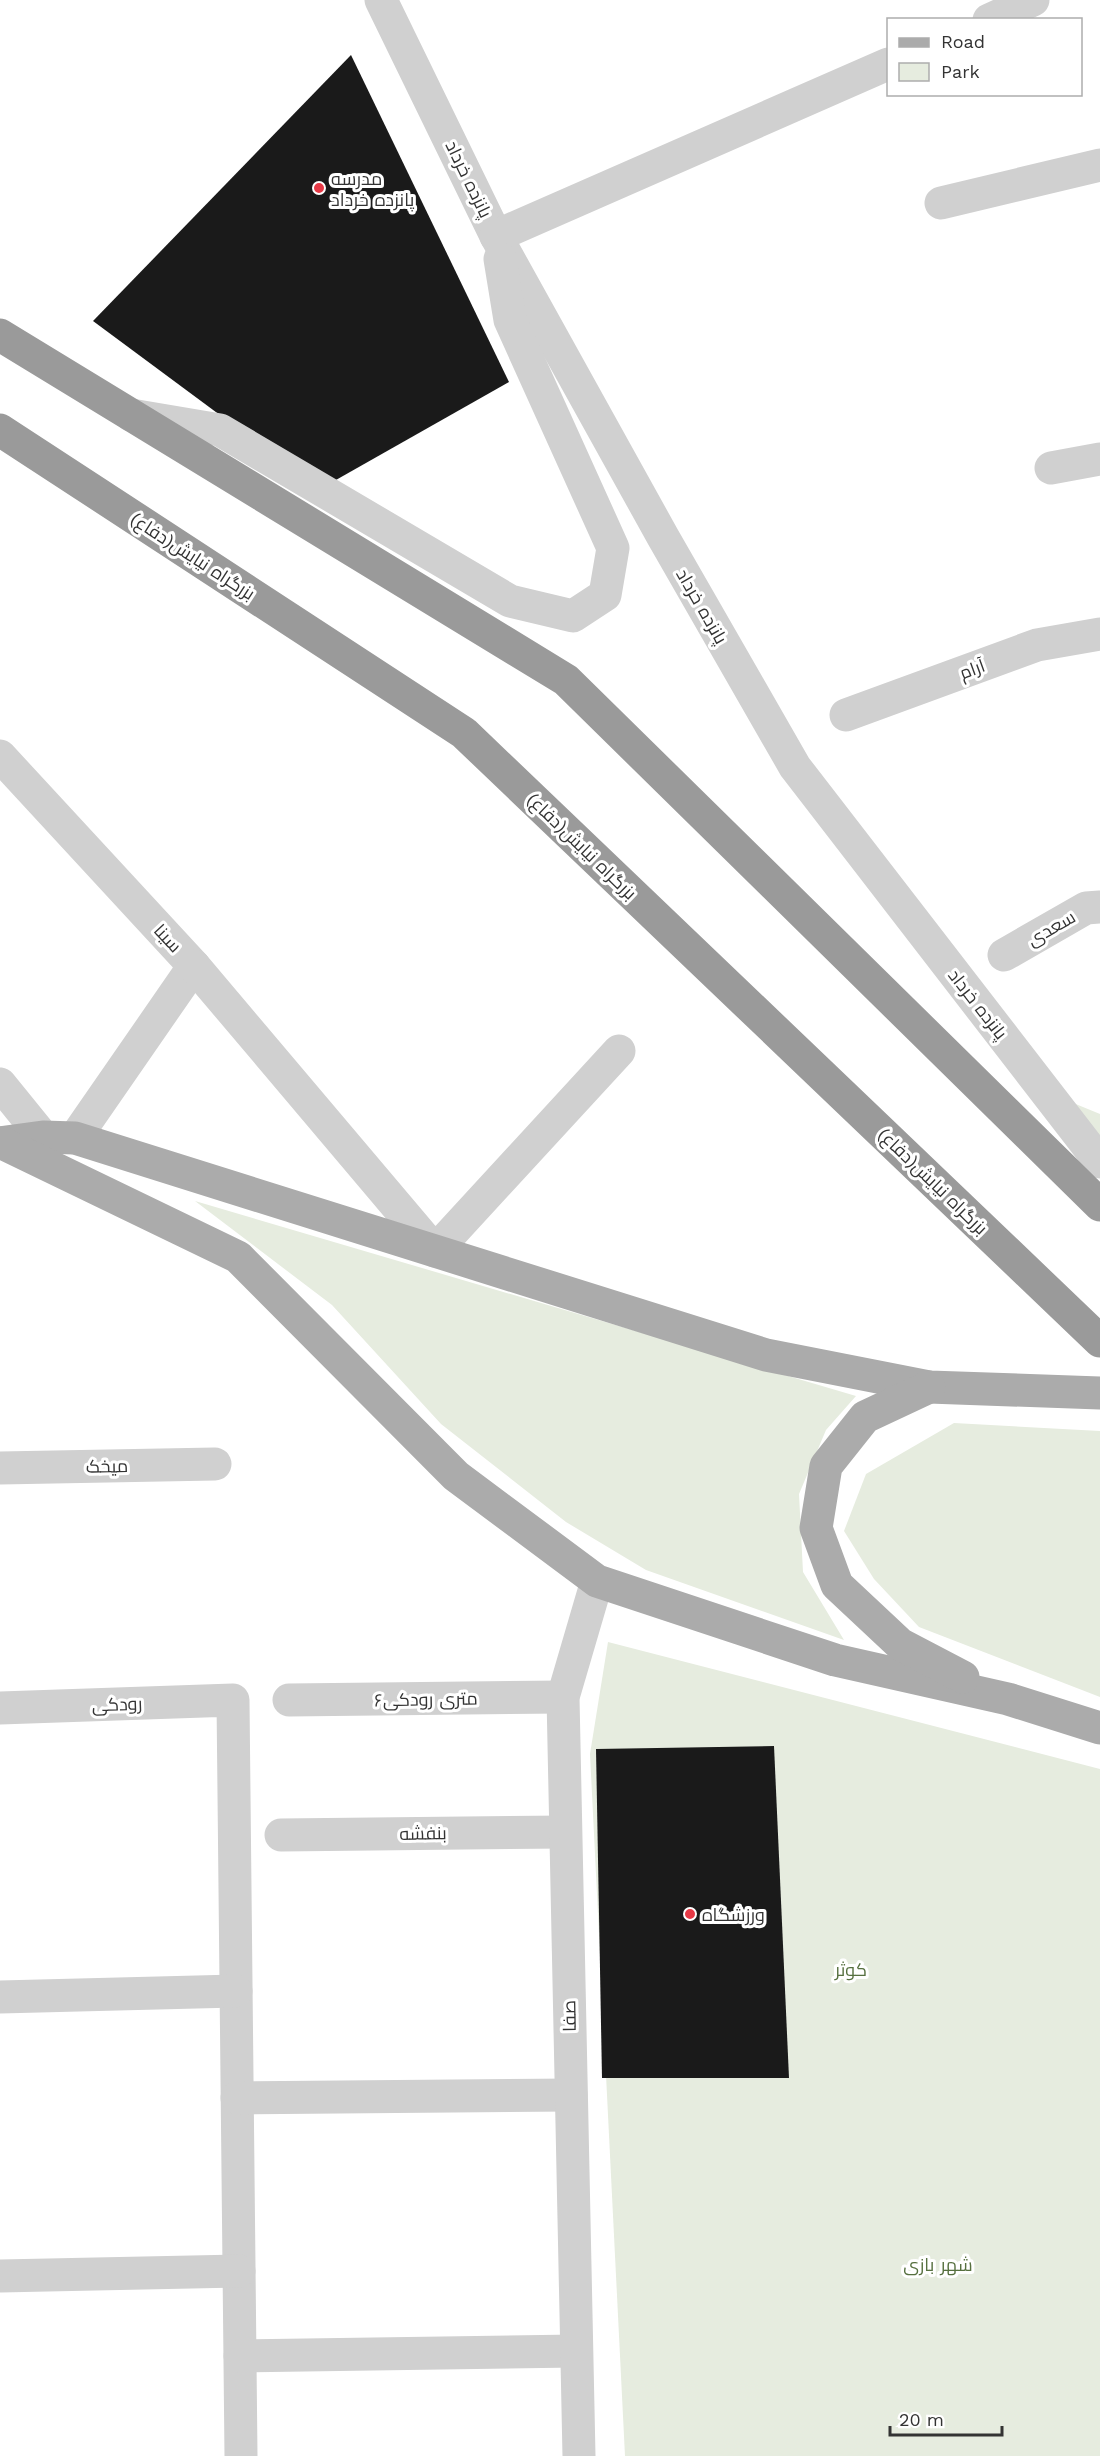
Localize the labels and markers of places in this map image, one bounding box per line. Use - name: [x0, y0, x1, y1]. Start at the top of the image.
- place label: مدرسه پانزده خرداد: [331, 168, 414, 212]
- marker: مدرسه پانزده خرداد: [312, 181, 326, 195]
- place label: ورزشگاه: [702, 1904, 765, 1926]
- marker: ورزشگاه: [683, 1907, 697, 1921]

